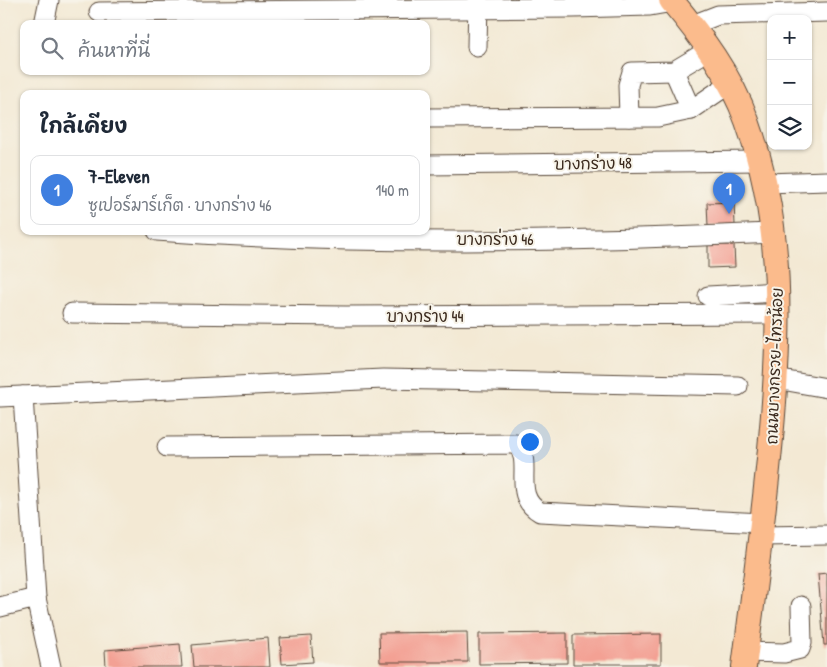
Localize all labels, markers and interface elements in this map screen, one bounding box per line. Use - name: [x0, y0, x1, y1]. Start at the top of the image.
- map controls: [767, 15, 812, 150]
- button: +: [767, 15, 812, 60]
- search box: [20, 20, 430, 75]
- icon: search: [38, 34, 66, 62]
- text: ค้นหาที่นี่: [78, 37, 150, 63]
- button: −: [767, 60, 812, 105]
- button: layers: [767, 105, 812, 150]
- text: ใกล้เคียง: [40, 111, 127, 140]
- street label: บางกร่าง 48: [554, 151, 632, 175]
- text: 7-Eleven: [88, 163, 150, 189]
- pin: 1: [713, 173, 745, 214]
- text: 1: [54, 179, 60, 201]
- text: 140 m: [375, 179, 409, 201]
- text: ซูเปอร์มาร์เก็ต · บางกร่าง 46: [88, 194, 272, 216]
- street label: บางกร่าง 46: [456, 228, 534, 250]
- street label: ถนนบางกรวย-ไทรน้อย: [760, 287, 788, 445]
- street label: บางกร่าง 44: [387, 305, 463, 327]
- your location: [517, 429, 543, 455]

